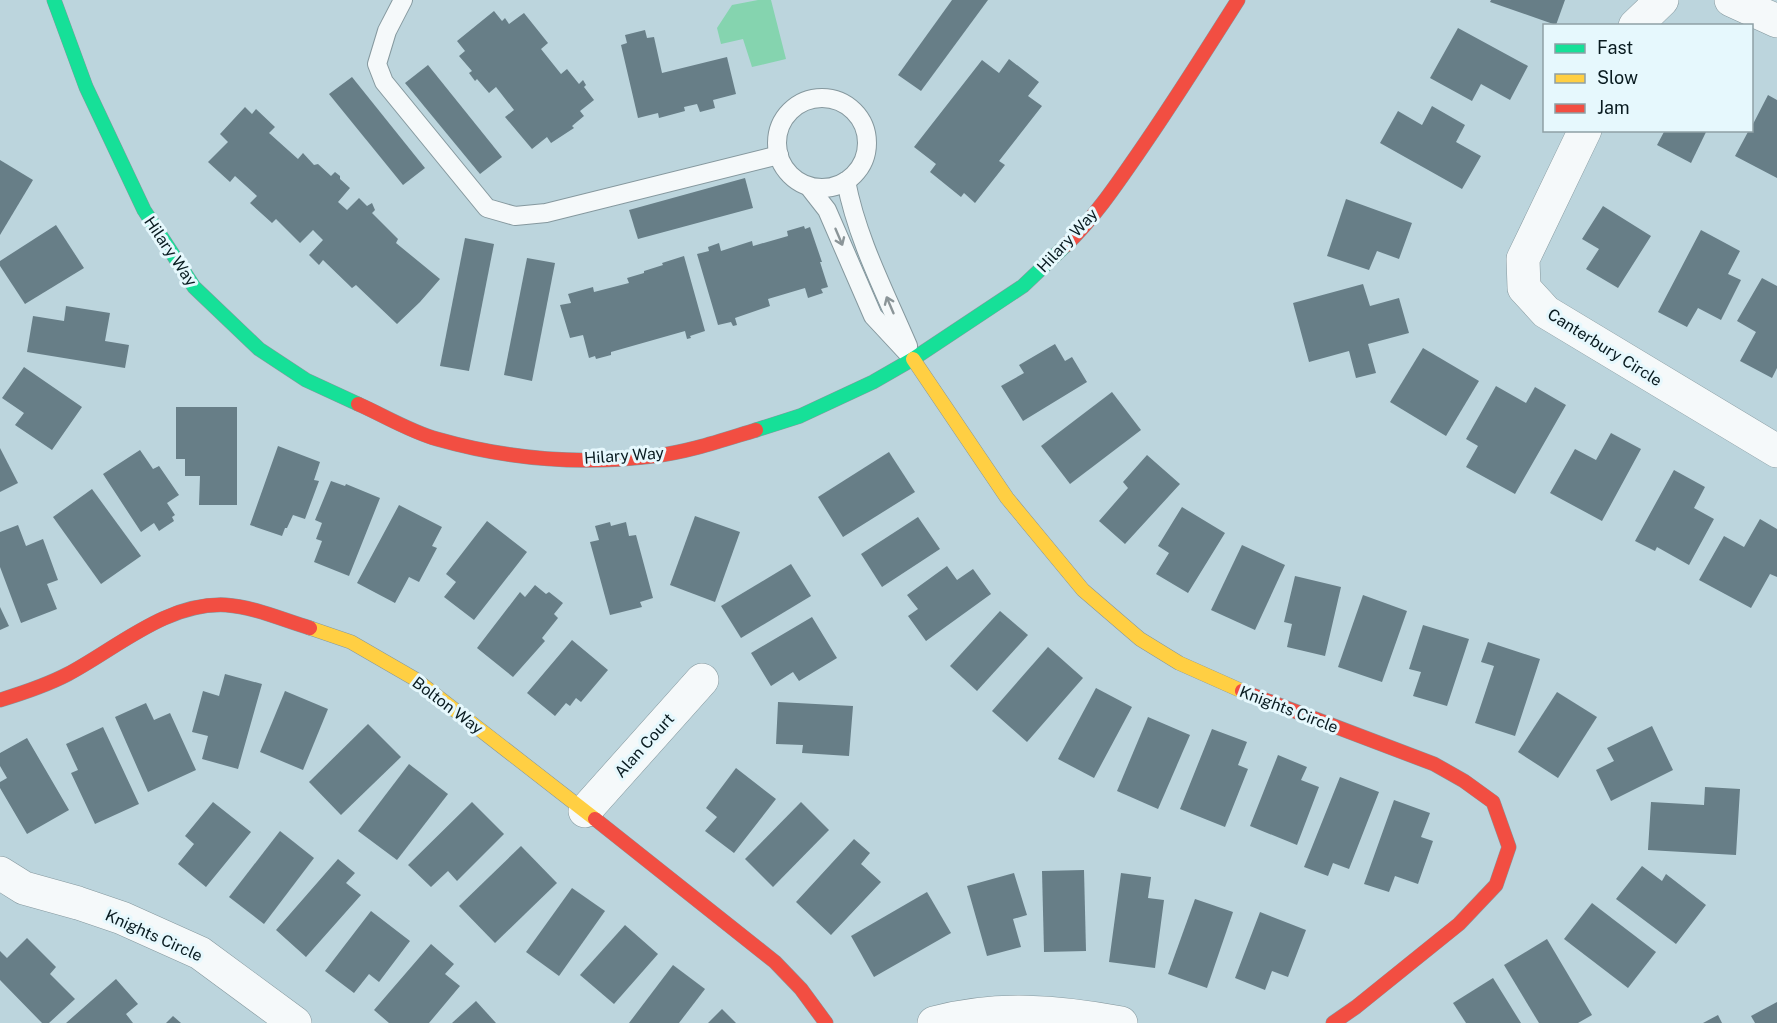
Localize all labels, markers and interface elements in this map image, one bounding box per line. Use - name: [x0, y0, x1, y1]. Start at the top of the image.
- legend: [1543, 24, 1753, 132]
- text: Fast: [1597, 37, 1633, 58]
- text: Slow: [1597, 67, 1638, 88]
- text: Jam: [1597, 97, 1630, 118]
- street label: Hilary Way: [1033, 204, 1102, 276]
- street label: Hilary Way: [140, 213, 201, 290]
- one-way arrow: [834, 227, 845, 245]
- one-way arrow: [884, 297, 895, 315]
- street label: Canterbury Circle: [1544, 305, 1665, 390]
- street label: Hilary Way: [583, 443, 665, 468]
- street label: Bolton Way: [409, 673, 487, 738]
- street label: Knights Circle: [1237, 682, 1341, 737]
- street label: Alan Court: [611, 709, 678, 781]
- street label: Knights Circle: [102, 906, 205, 965]

